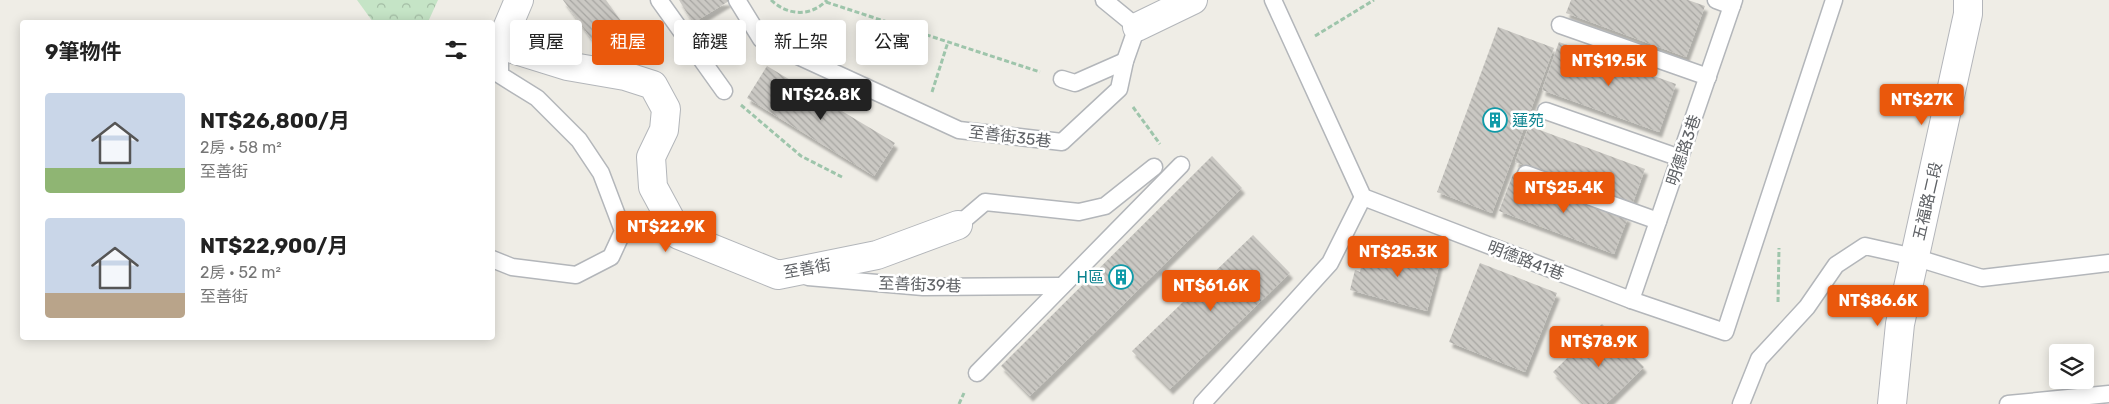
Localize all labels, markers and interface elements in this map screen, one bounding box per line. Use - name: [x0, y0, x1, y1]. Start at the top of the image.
- chip: 買屋: [510, 20, 582, 65]
- chip: 租屋: [592, 20, 664, 65]
- chip: 篩選: [674, 20, 746, 65]
- chip: 新上架: [756, 20, 846, 65]
- chip: 公寓: [856, 20, 928, 65]
- icon: filters: [442, 36, 470, 64]
- text: 9筆物件: [45, 39, 121, 64]
- pin: NT$19.5K: [1557, 44, 1661, 87]
- text: NT$19.5K: [1571, 51, 1647, 70]
- pin: NT$26.8K: [769, 78, 873, 121]
- pin: NT$27K: [1881, 84, 1963, 126]
- text: NT$26.8K: [781, 85, 861, 104]
- text: NT$27K: [1891, 90, 1953, 109]
- building icon: 蓮苑: [1482, 107, 1508, 133]
- text: NT$26,800/月: [200, 108, 350, 133]
- place label: 蓮苑: [1512, 111, 1544, 130]
- street label: 明德路3巷: [1663, 112, 1704, 188]
- icon: home: [85, 113, 145, 173]
- street label: 至善街35巷: [968, 122, 1052, 151]
- text: 2房 · 58 m²: [200, 138, 282, 157]
- street label: 五福路二段: [1909, 160, 1946, 242]
- text: 至善街: [200, 162, 248, 181]
- pin: NT$25.4K: [1512, 172, 1616, 214]
- text: NT$25.4K: [1525, 178, 1603, 197]
- pin: NT$22.9K: [614, 210, 718, 253]
- text: NT$22.9K: [627, 217, 705, 236]
- text: NT$22,900/月: [200, 233, 348, 258]
- pin: NT$25.3K: [1346, 236, 1450, 278]
- street label: 明德路41巷: [1485, 237, 1567, 284]
- icon: home: [85, 238, 145, 298]
- text: NT$25.3K: [1359, 242, 1437, 261]
- street label: 至善街: [782, 255, 832, 282]
- text: 2房 · 52 m²: [200, 263, 281, 282]
- building icon: H區: [1108, 264, 1134, 290]
- place label: H區: [1077, 268, 1104, 287]
- pin: NT$61.6K: [1159, 270, 1263, 312]
- street label: 至善街39巷: [878, 274, 962, 295]
- text: NT$61.6K: [1173, 276, 1249, 295]
- pin: NT$86.6K: [1826, 284, 1930, 327]
- text: 至善街: [200, 287, 248, 306]
- text: NT$86.6K: [1838, 291, 1918, 310]
- pin: NT$78.9K: [1547, 326, 1651, 368]
- text: NT$78.9K: [1561, 332, 1637, 351]
- map controls: [2049, 344, 2094, 389]
- button: layers: [2049, 344, 2094, 389]

